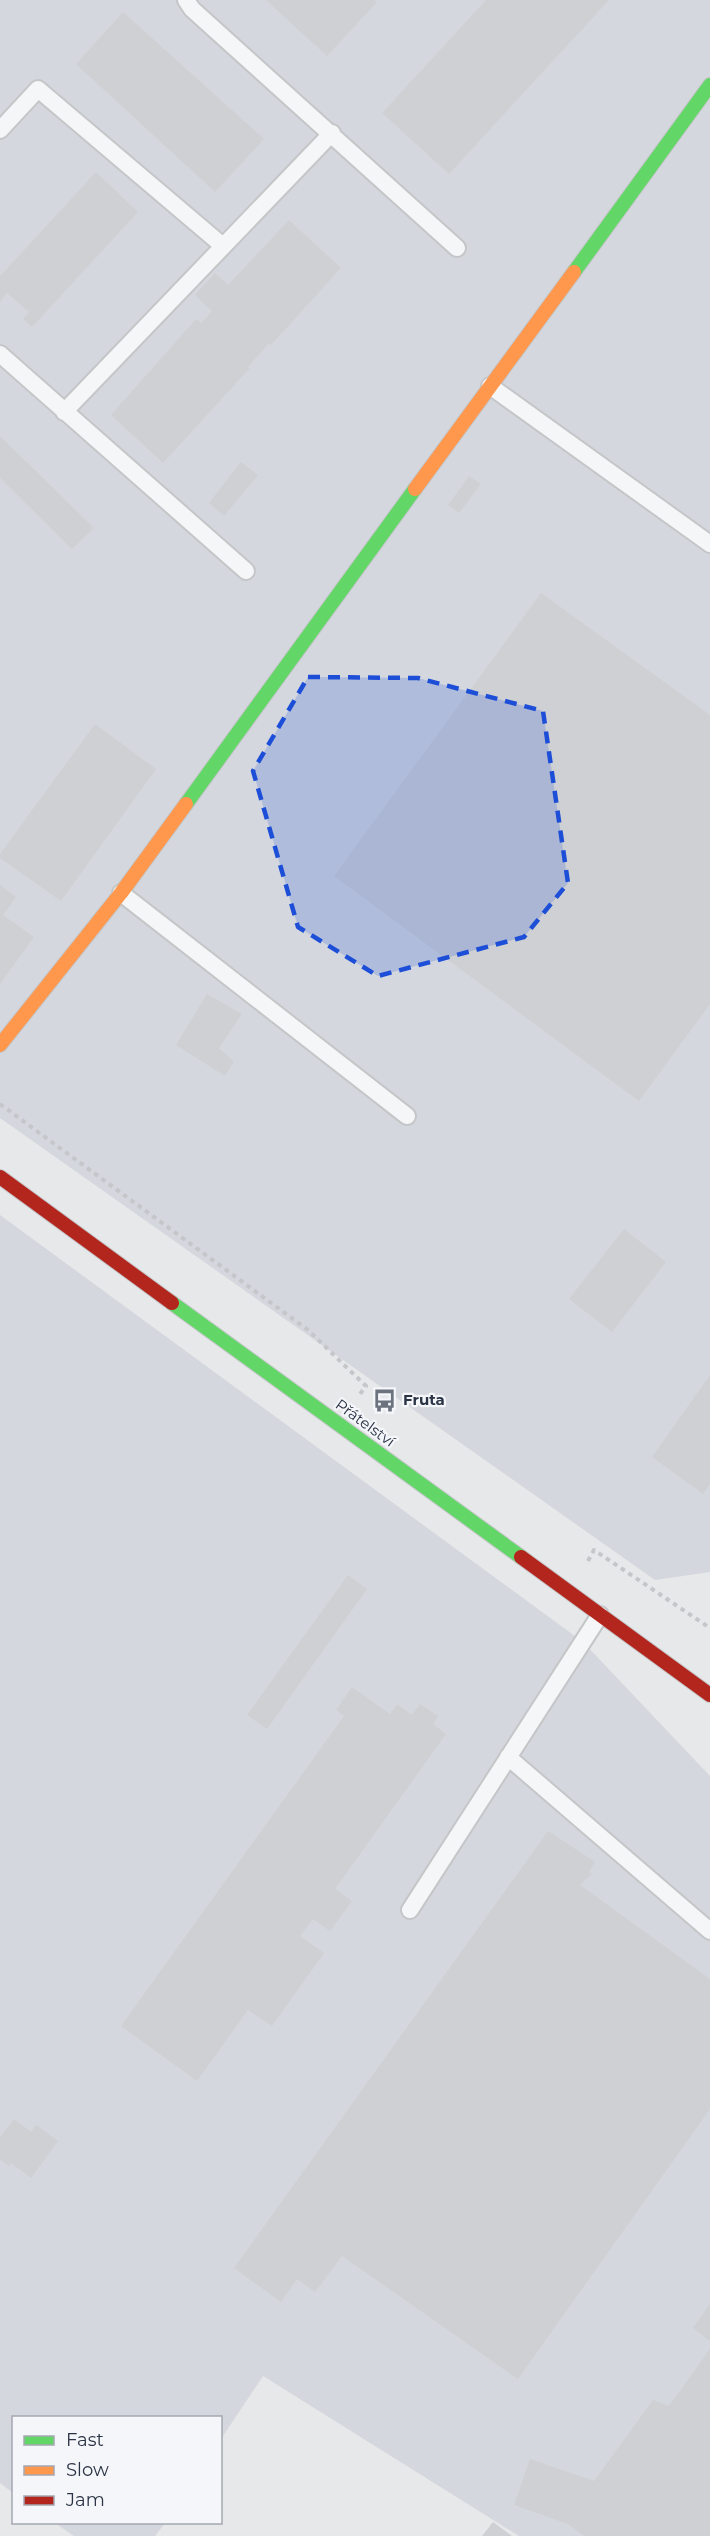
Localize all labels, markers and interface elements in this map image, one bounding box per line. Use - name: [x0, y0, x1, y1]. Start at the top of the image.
- bus stop icon: Fruta: [372, 1387, 398, 1413]
- place label: Fruta: [403, 1390, 445, 1409]
- street label: Přátelství: [332, 1395, 400, 1451]
- legend: [12, 2416, 222, 2524]
- text: Fast: [66, 2429, 104, 2451]
- text: Slow: [66, 2459, 109, 2481]
- text: Jam: [65, 2489, 105, 2511]

